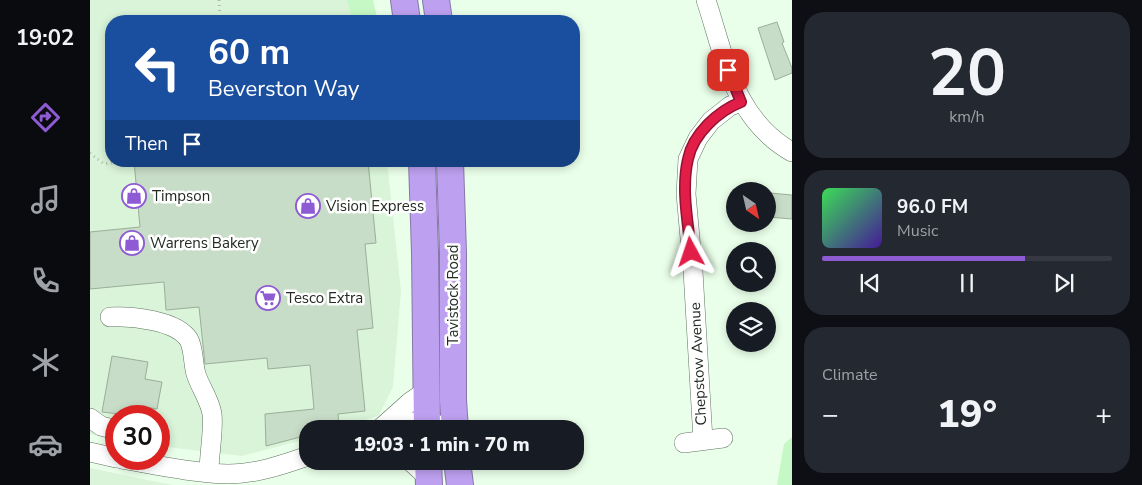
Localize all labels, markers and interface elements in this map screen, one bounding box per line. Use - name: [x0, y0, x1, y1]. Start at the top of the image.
- text: 19:02: [16, 23, 74, 53]
- text: 60 m: [208, 29, 290, 76]
- text: 20: [928, 29, 1006, 118]
- icon: left: [125, 35, 190, 100]
- pin: [707, 49, 749, 91]
- icon: arrive: [714, 56, 742, 84]
- text: Beverston Way: [208, 74, 359, 104]
- icon: directions: [28, 100, 63, 135]
- text: km/h: [949, 106, 985, 128]
- icon: arrive: [178, 130, 206, 158]
- text: Then: [125, 131, 168, 157]
- icon: music: [28, 182, 63, 217]
- north arrow: [726, 182, 776, 232]
- map controls: [726, 182, 776, 352]
- shop icon: Timpson: [121, 183, 147, 209]
- place label: Timpson: [152, 186, 210, 206]
- shop icon: Vision Express: [295, 193, 321, 219]
- text: 96.0 FM: [897, 194, 968, 220]
- place label: Vision Express: [325, 196, 424, 216]
- text: Music: [897, 220, 938, 242]
- position arrow: [664, 225, 716, 277]
- shop icon: Warrens Bakery: [119, 230, 145, 256]
- place label: Warrens Bakery: [150, 233, 259, 253]
- button: search: [726, 242, 776, 292]
- street label: Tavistock Road: [443, 245, 463, 345]
- icon: phone: [28, 263, 63, 298]
- icon: previous: [856, 269, 884, 297]
- icon: pause: [953, 269, 981, 297]
- icon: next: [1050, 269, 1078, 297]
- supermarket icon: Tesco Extra: [255, 285, 281, 311]
- place label: Tesco Extra: [286, 288, 363, 308]
- street label: Chepstow Avenue: [685, 302, 711, 426]
- button: layers: [726, 302, 776, 352]
- icon: climate: [28, 345, 63, 380]
- text: Climate: [822, 364, 877, 386]
- text: 19°: [937, 389, 997, 440]
- text: −: [822, 396, 839, 434]
- text: +: [1095, 396, 1112, 434]
- speed limit sign: 30: [105, 405, 170, 470]
- icon: car: [28, 427, 63, 462]
- text: 19:03 · 1 min · 70 m: [353, 432, 530, 458]

